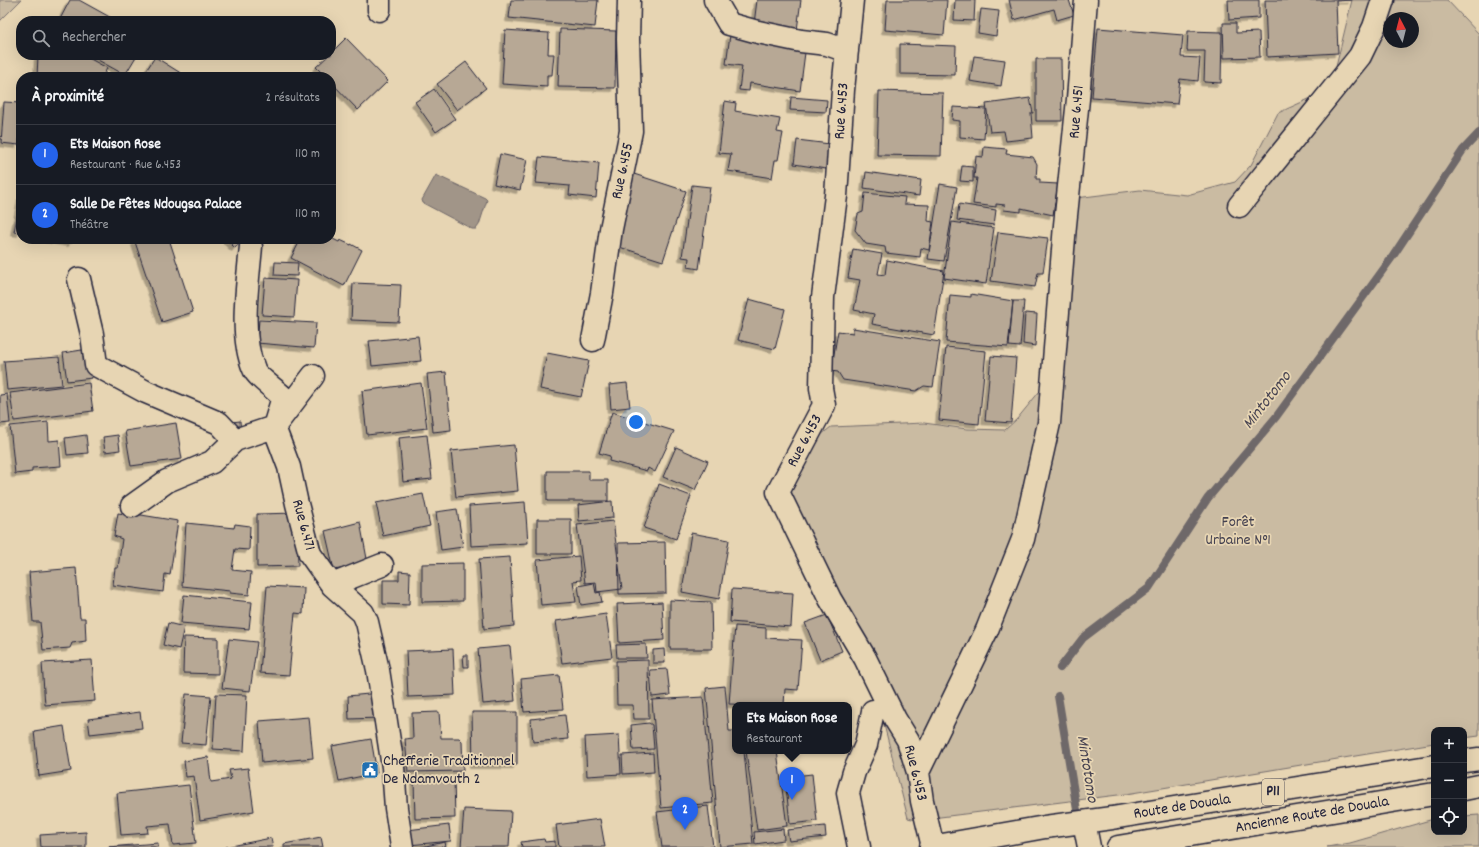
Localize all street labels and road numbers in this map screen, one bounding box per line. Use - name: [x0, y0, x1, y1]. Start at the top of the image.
- street label: Rue 6.453: [829, 82, 855, 140]
- street label: Rue 6.451: [1063, 84, 1091, 140]
- street label: Rue 6.455: [606, 141, 640, 201]
- street label: Rue 6.453: [781, 410, 829, 472]
- street label: Rue 6.471: [285, 497, 321, 553]
- street label: Rue 6.453: [897, 743, 933, 803]
- road number: P11: [1262, 779, 1284, 805]
- street label: Route de Douala: [1132, 788, 1233, 826]
- street label: Ancienne Route de Douala: [1233, 790, 1391, 840]

